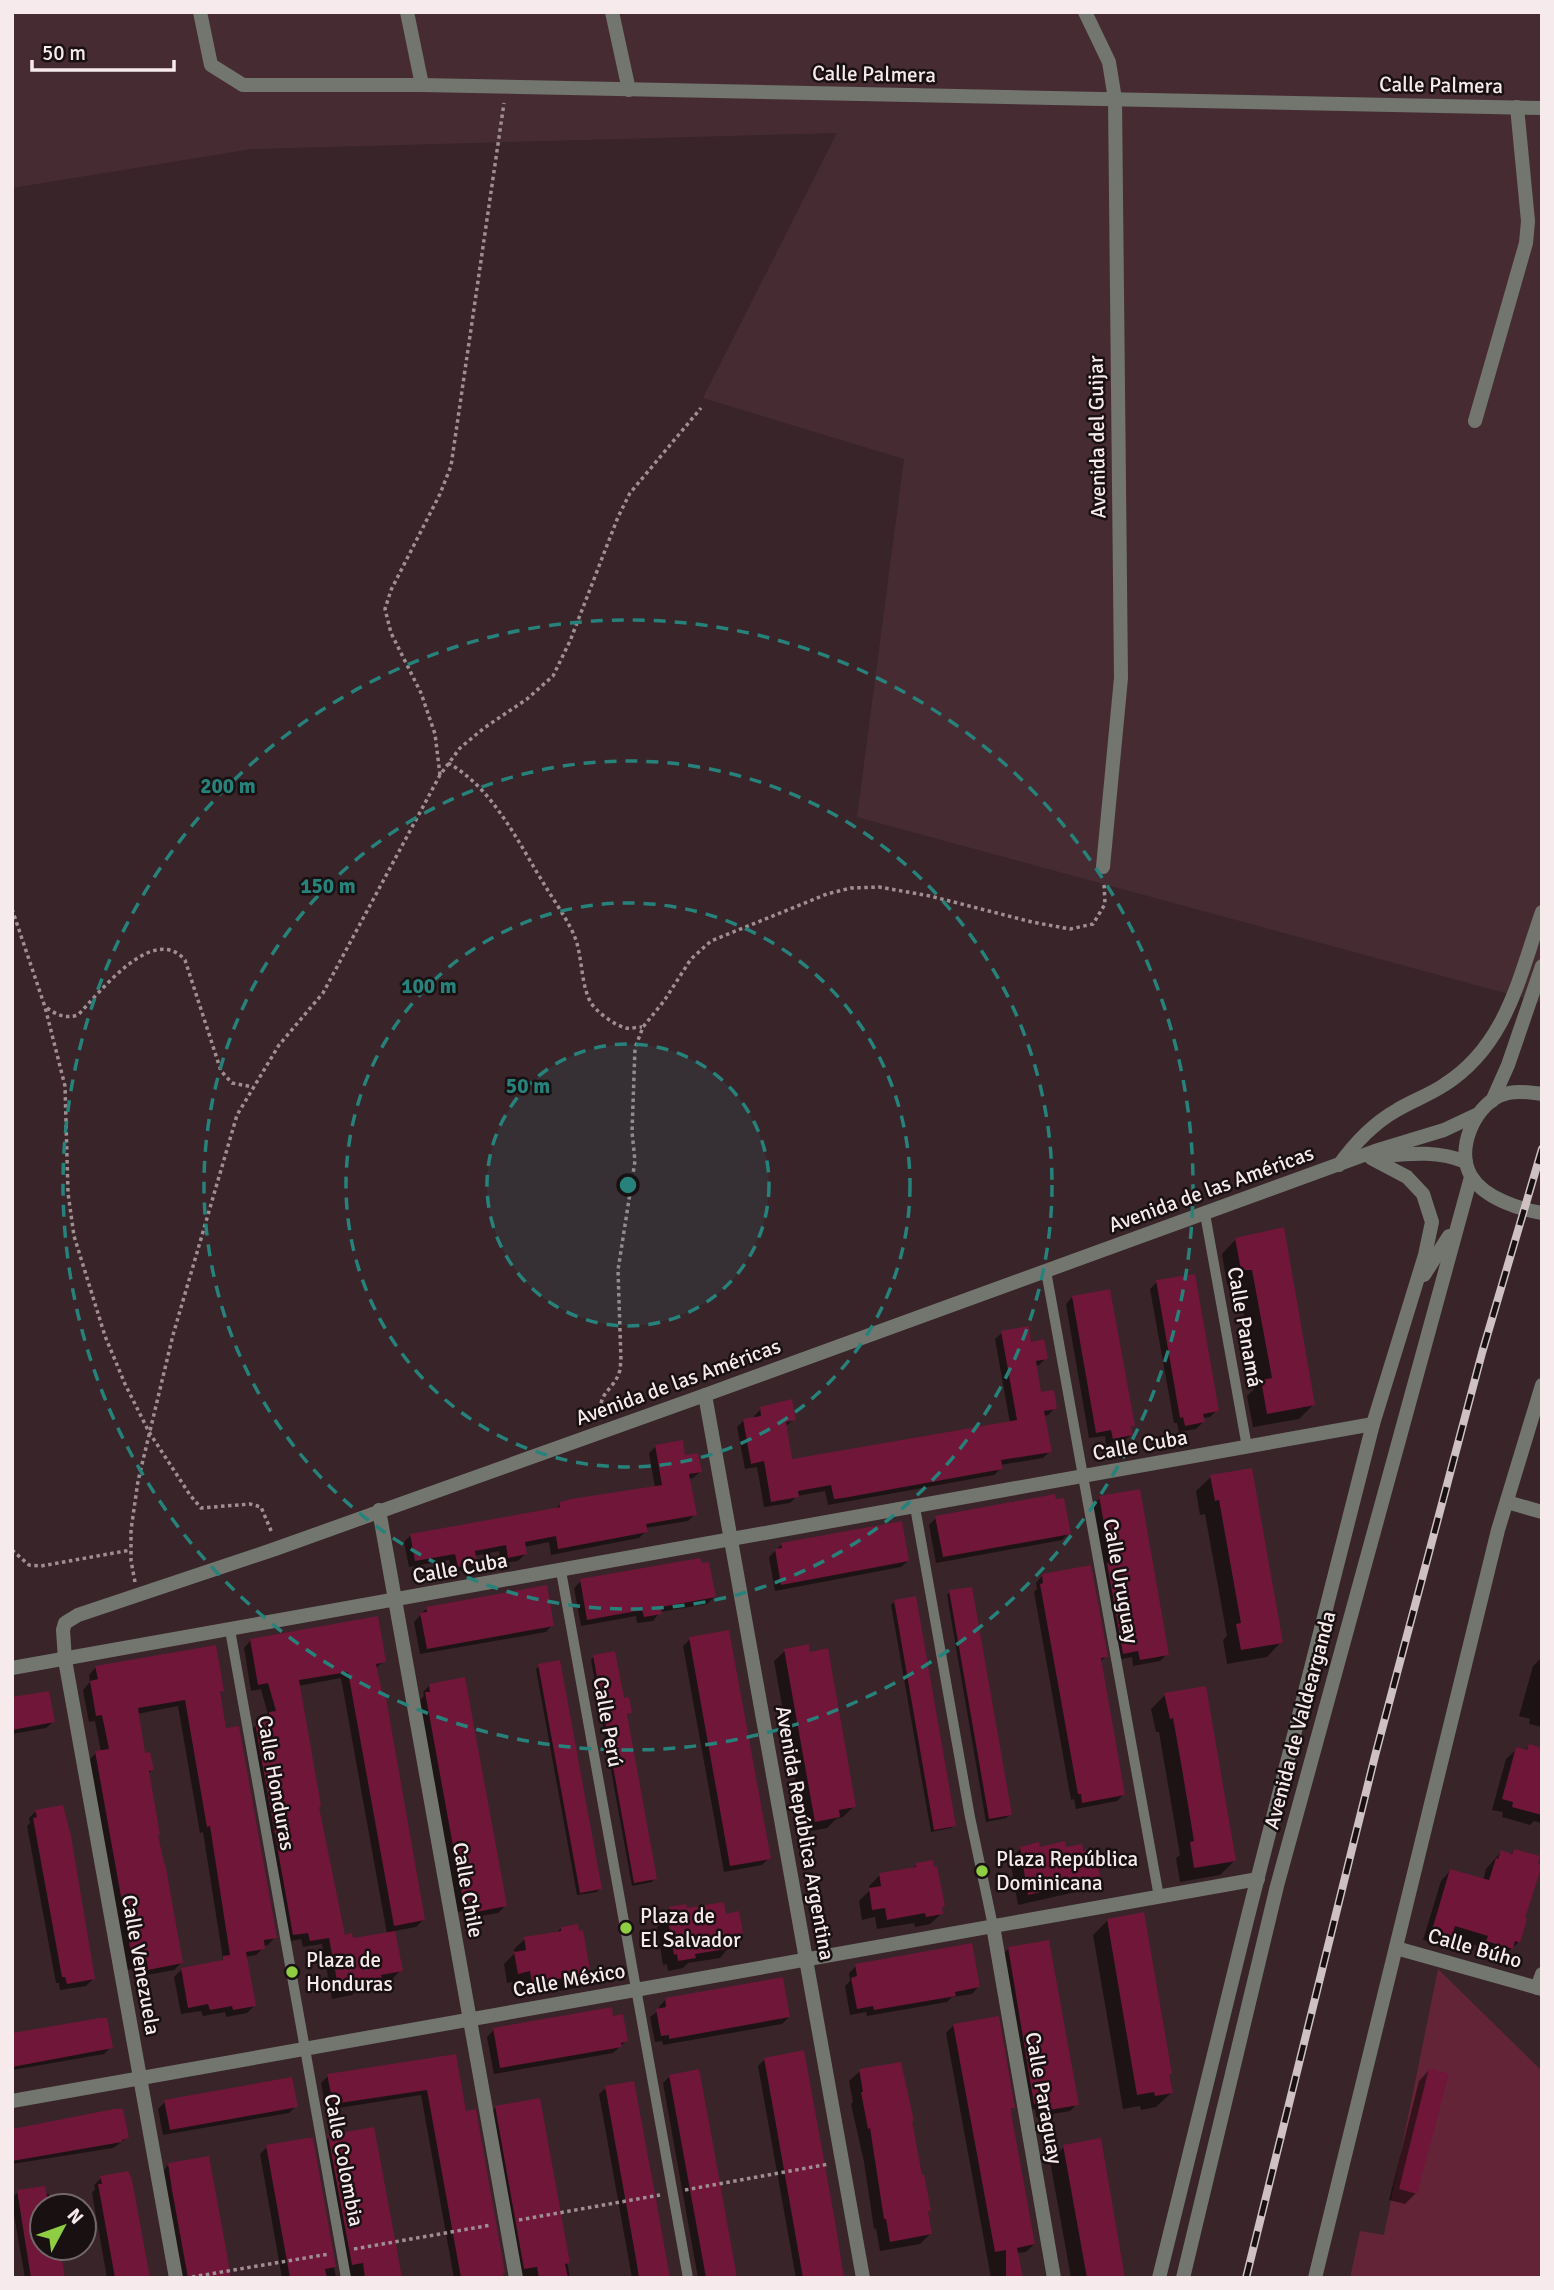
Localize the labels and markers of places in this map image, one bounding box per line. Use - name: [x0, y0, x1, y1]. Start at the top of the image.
- centre of rings: [616, 1173, 640, 1197]
- place label: Plaza República Dominicana: [996, 1846, 1138, 1896]
- marker: Plaza República Dominicana: [974, 1863, 990, 1879]
- place label: Plaza de El Salvador: [640, 1903, 741, 1953]
- marker: Plaza de El Salvador: [618, 1920, 634, 1936]
- place label: Plaza de Honduras: [306, 1947, 393, 1997]
- marker: Plaza de Honduras: [284, 1964, 300, 1980]

